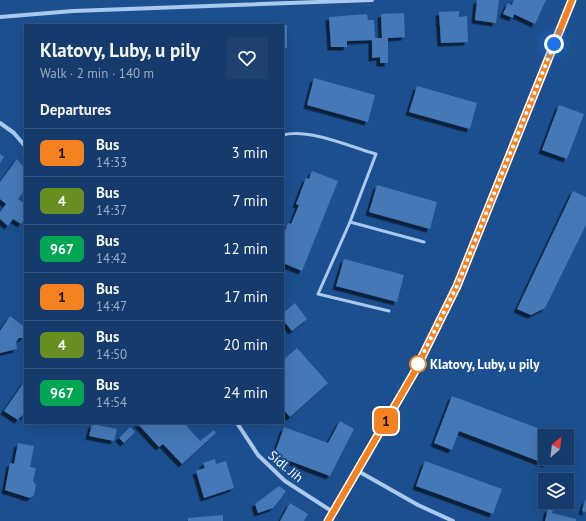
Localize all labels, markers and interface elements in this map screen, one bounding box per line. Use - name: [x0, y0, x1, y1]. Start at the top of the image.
- your location: [544, 34, 564, 54]
- button: heart: [226, 37, 268, 79]
- text: Klatovy, Luby, u pily: [40, 38, 200, 62]
- text: Walk · 2 min · 140 m: [40, 65, 154, 82]
- text: Departures: [40, 100, 111, 119]
- text: Bus: [96, 135, 119, 154]
- text: 3 min: [231, 143, 268, 162]
- text: 1: [58, 144, 66, 162]
- text: 14:33: [96, 154, 127, 171]
- text: Bus: [96, 183, 119, 202]
- text: 7 min: [232, 191, 268, 210]
- text: 4: [58, 192, 66, 210]
- text: 14:37: [96, 202, 127, 219]
- text: Bus: [96, 231, 119, 250]
- text: 12 min: [223, 239, 268, 258]
- text: 967: [50, 240, 74, 258]
- text: 14:42: [96, 250, 127, 267]
- text: Bus: [96, 279, 119, 298]
- text: 17 min: [224, 287, 268, 306]
- text: 1: [58, 288, 66, 306]
- text: 14:47: [96, 298, 127, 315]
- text: Bus: [96, 327, 119, 346]
- text: 20 min: [223, 335, 268, 354]
- text: 4: [58, 336, 66, 354]
- text: 14:50: [96, 346, 127, 363]
- marker: Klatovy, Luby, u pily: [409, 355, 427, 373]
- place label: Klatovy, Luby, u pily: [430, 356, 540, 373]
- text: Bus: [96, 375, 119, 394]
- text: 24 min: [223, 383, 268, 402]
- text: 967: [50, 384, 74, 402]
- text: 14:54: [96, 394, 127, 411]
- line badge: 1: [373, 408, 399, 434]
- text: 1: [382, 412, 390, 430]
- north arrow: [538, 429, 574, 465]
- map controls: [538, 429, 574, 509]
- street label: Sídl. Jih: [265, 447, 307, 486]
- button: layers: [538, 473, 574, 509]

